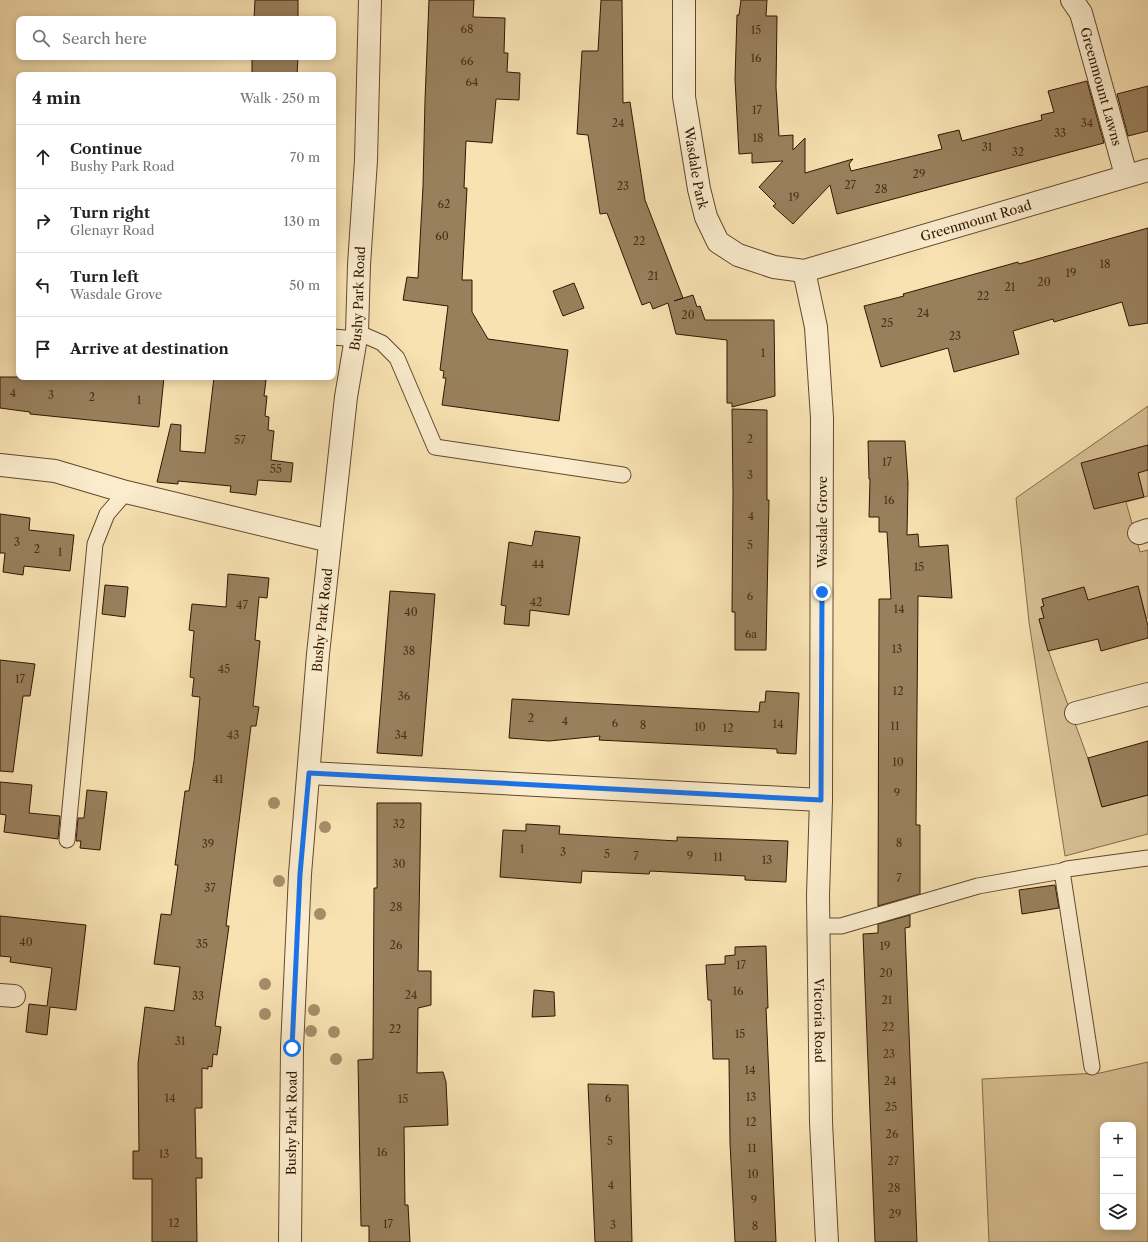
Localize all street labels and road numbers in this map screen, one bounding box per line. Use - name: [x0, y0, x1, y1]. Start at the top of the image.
- street label: Greenmount Lawns: [1077, 25, 1126, 148]
- street label: Wasdale Park: [681, 125, 712, 211]
- street label: Greenmount Road: [918, 197, 1033, 244]
- street label: Bushy Park Road: [346, 246, 368, 352]
- street label: Wasdale Grove: [814, 476, 830, 569]
- street label: Bushy Park Road: [309, 567, 335, 673]
- street label: Victoria Road: [811, 977, 828, 1063]
- street label: Bushy Park Road: [283, 1071, 300, 1175]

